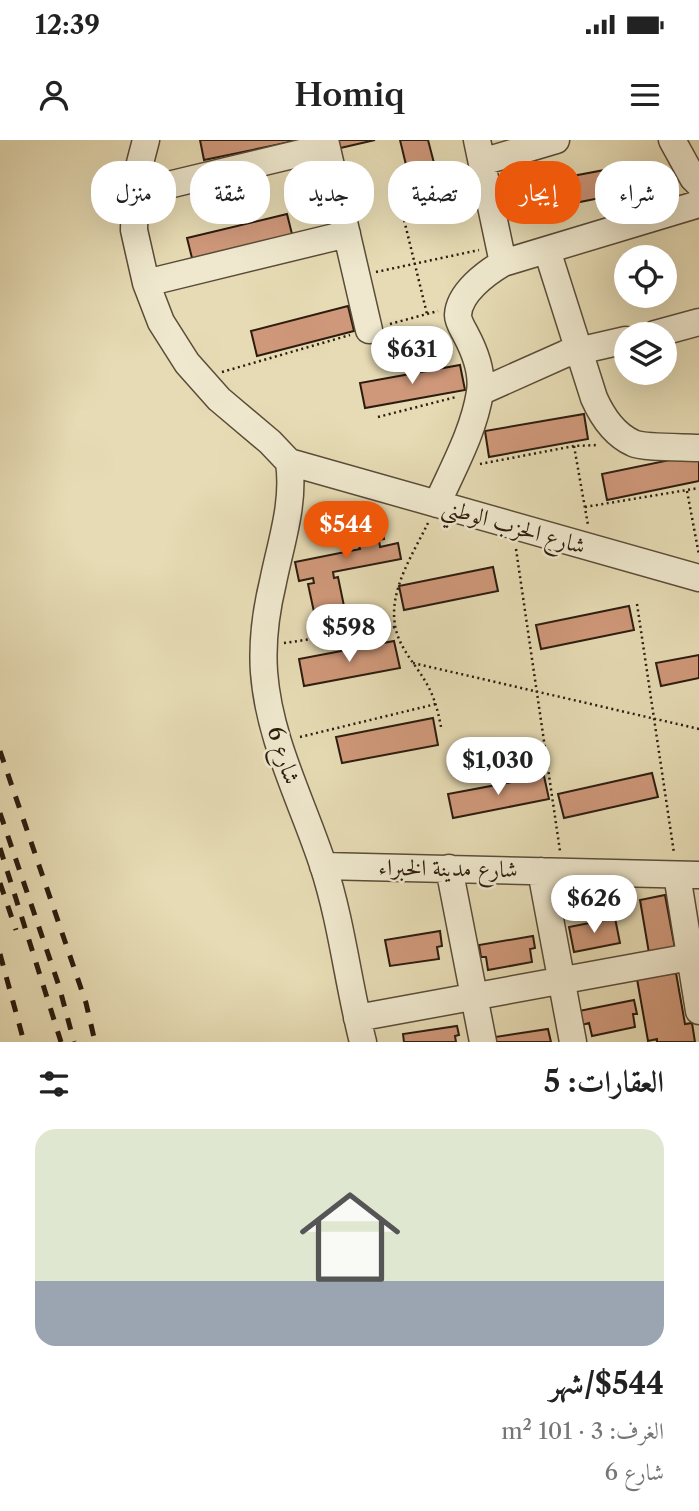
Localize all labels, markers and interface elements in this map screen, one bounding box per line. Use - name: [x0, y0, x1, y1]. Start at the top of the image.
- text: 12:39: [35, 9, 100, 41]
- text: Homiq: [294, 75, 405, 114]
- icon: person: [35, 76, 73, 114]
- icon: menu: [626, 76, 664, 114]
- chip: منزل: [91, 161, 176, 224]
- chip: شقة: [190, 161, 270, 224]
- chip: جديد: [284, 161, 374, 224]
- chip: تصفية: [388, 161, 481, 224]
- chip: إيجار: [495, 161, 581, 224]
- chip: شراء: [595, 161, 679, 224]
- map controls: [614, 245, 677, 385]
- button: locate: [614, 245, 677, 308]
- button: layers: [614, 322, 677, 385]
- pin: $631: [371, 327, 453, 386]
- text: $631: [387, 335, 437, 363]
- street label: شارع الحزب الوطني: [437, 492, 589, 567]
- pin: $544: [305, 502, 387, 561]
- text: $544: [320, 510, 372, 538]
- pin: $598: [308, 604, 390, 664]
- text: $598: [322, 613, 376, 641]
- street label: شارع 6: [256, 722, 307, 789]
- pin: $1,030: [441, 738, 555, 797]
- text: $1,030: [462, 746, 534, 774]
- street label: شارع مدينة الخبراء: [378, 853, 518, 889]
- pin: $626: [553, 876, 635, 935]
- text: $626: [567, 884, 621, 912]
- text: العقارات: 5: [544, 1063, 664, 1100]
- icon: filters: [35, 1065, 73, 1103]
- icon: home: [287, 1174, 413, 1300]
- text: $544/شهر: [549, 1365, 664, 1402]
- text: الغرف: 3 · 101 m²: [501, 1417, 664, 1445]
- text: شارع 6: [604, 1458, 664, 1486]

